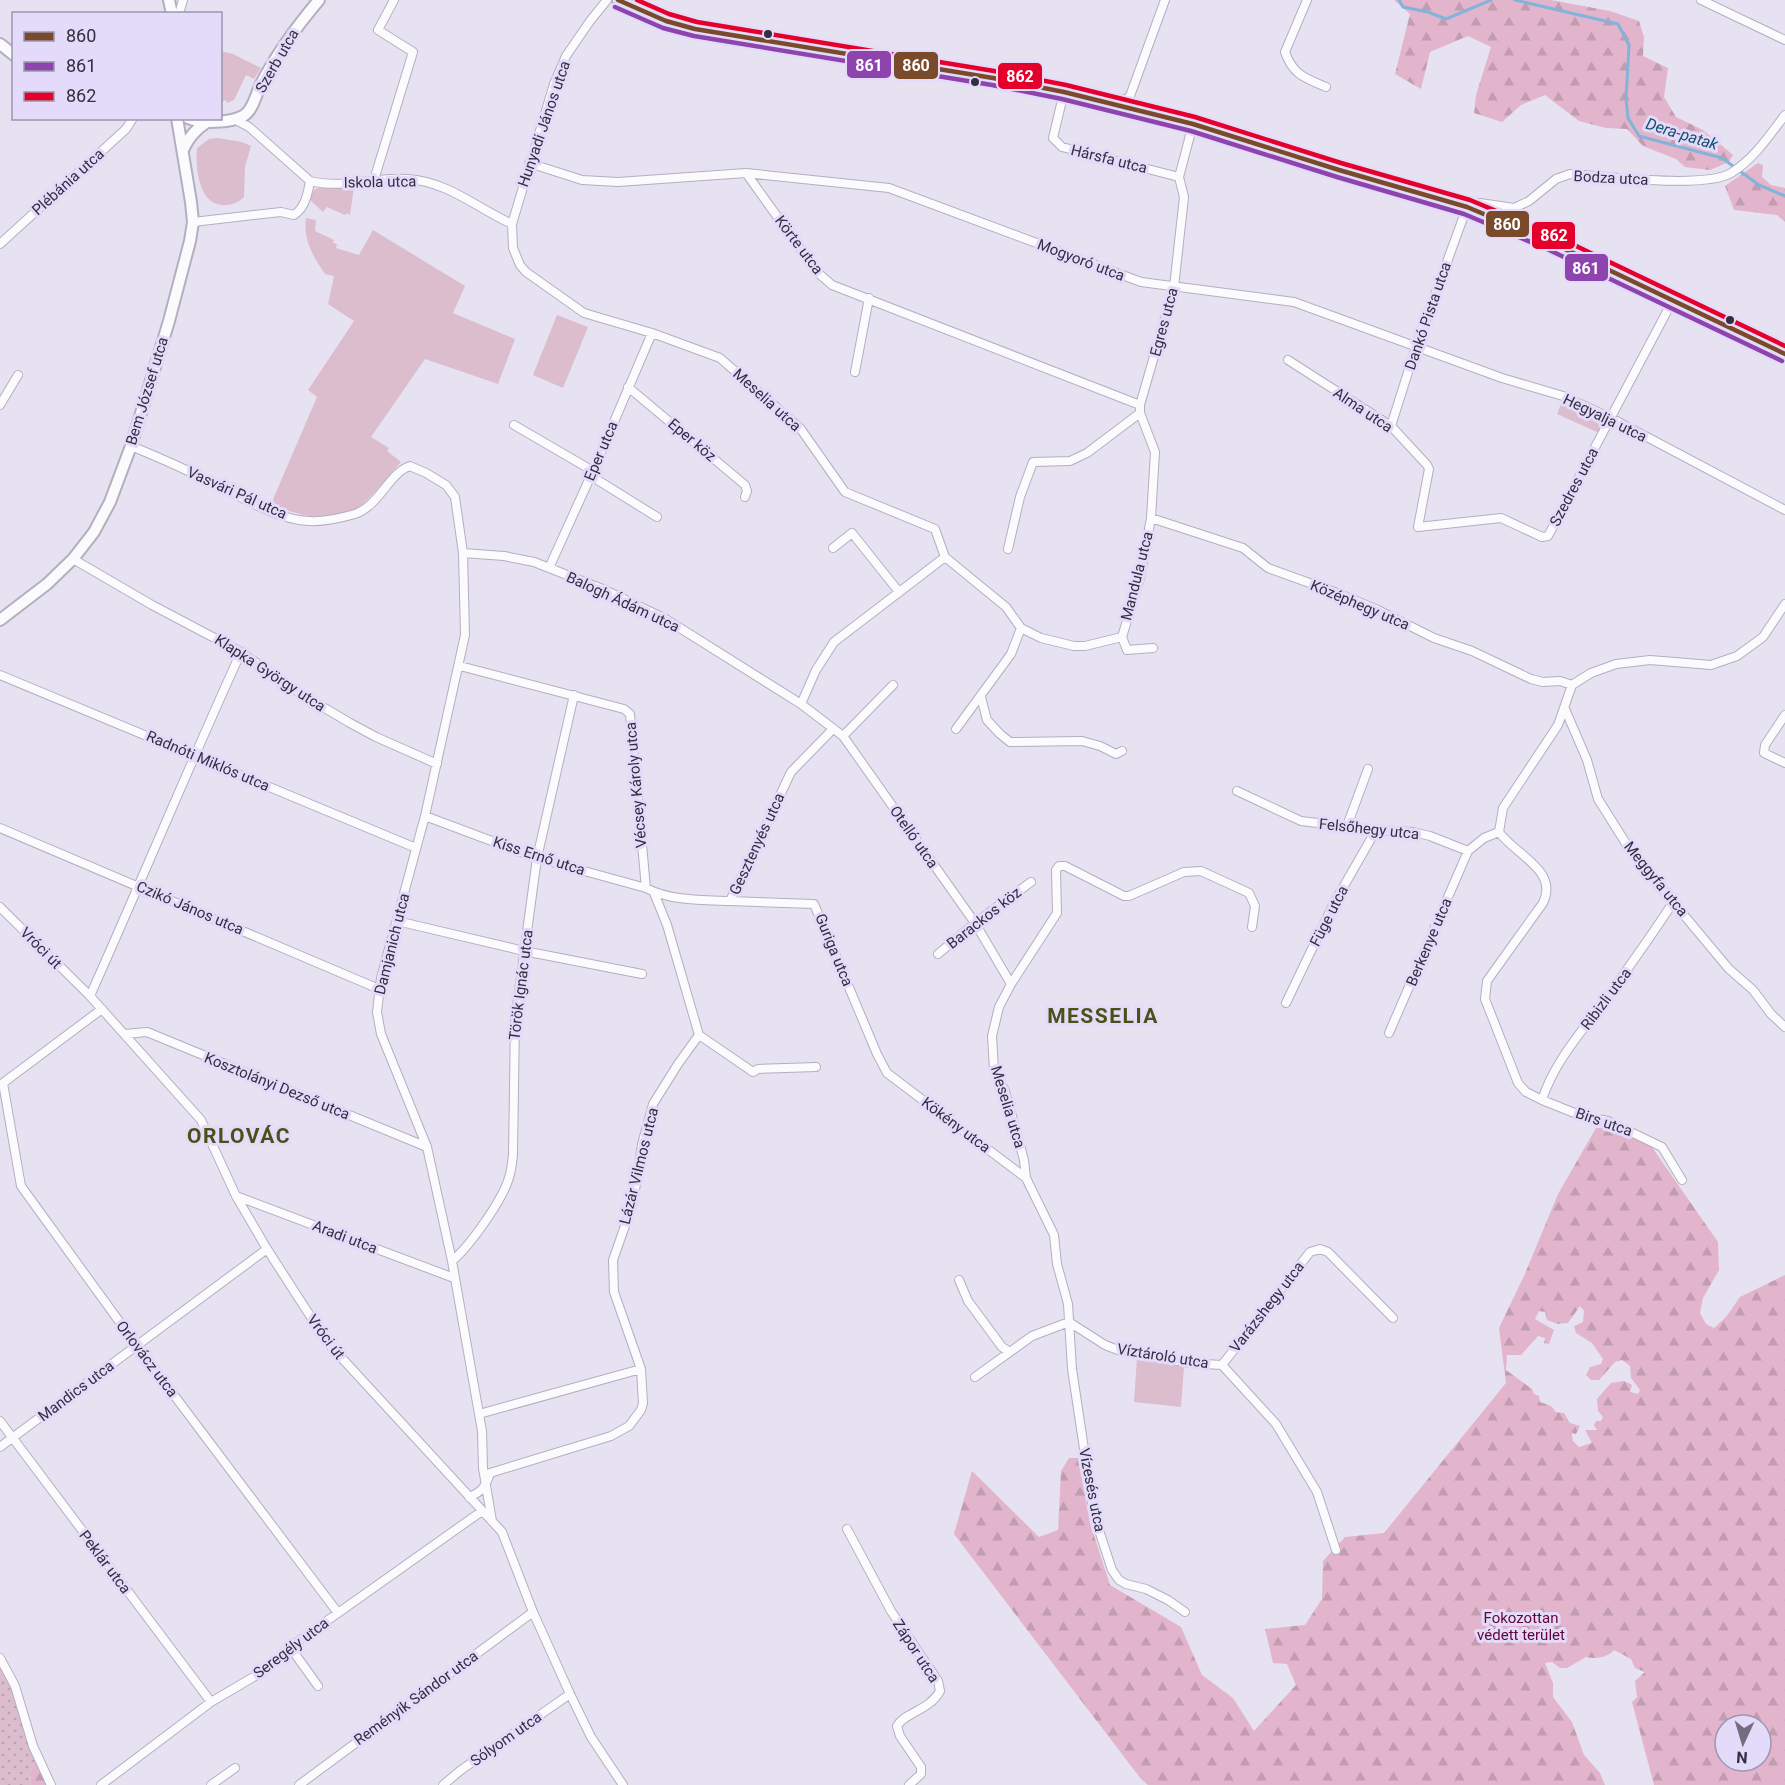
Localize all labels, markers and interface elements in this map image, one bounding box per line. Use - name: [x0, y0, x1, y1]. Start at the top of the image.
- legend: [12, 12, 222, 120]
- text: 860: [66, 25, 96, 46]
- street label: Szerb utca: [252, 26, 302, 96]
- unlabelled marker: [762, 28, 774, 40]
- line badge: 861: [846, 50, 892, 79]
- line badge: 860: [893, 51, 939, 80]
- text: 861: [66, 55, 96, 76]
- text: 861: [855, 56, 883, 75]
- text: 860: [902, 56, 930, 75]
- street label: Hunyadi János utca: [514, 59, 574, 189]
- line badge: 862: [997, 62, 1043, 90]
- text: 862: [1006, 67, 1034, 86]
- unlabelled marker: [969, 76, 981, 88]
- text: 862: [66, 85, 96, 106]
- water label: Dera-patak: [1644, 114, 1722, 154]
- street label: Hársfa utca: [1069, 141, 1149, 177]
- street label: Plébánia utca: [28, 145, 108, 219]
- street label: Bodza utca: [1573, 167, 1649, 189]
- street label: Iskola utca: [343, 172, 417, 192]
- line badge: 860: [1485, 210, 1530, 238]
- street label: Körte utca: [771, 212, 827, 278]
- text: 860: [1493, 215, 1521, 234]
- line badge: 862: [1531, 221, 1576, 250]
- text: 862: [1540, 226, 1568, 245]
- street label: Mogyoró utca: [1035, 235, 1127, 285]
- line badge: 861: [1564, 253, 1609, 282]
- text: 861: [1572, 259, 1600, 278]
- street label: Dankó Pista utca: [1401, 260, 1455, 372]
- street label: Egres utca: [1146, 286, 1182, 358]
- unlabelled marker: [1724, 314, 1736, 326]
- street label: Bem József utca: [122, 335, 172, 447]
- street label: Meselia utca: [729, 365, 805, 435]
- street label: Alma utca: [1330, 384, 1396, 436]
- street label: Hegyalja utca: [1560, 390, 1650, 446]
- street label: Eper köz: [664, 415, 720, 465]
- street label: Eper utca: [580, 419, 622, 483]
- street label: Szedres utca: [1546, 445, 1602, 529]
- street label: Vasvári Pál utca: [184, 463, 290, 523]
- street label: Mandula utca: [1117, 530, 1157, 622]
- street label: Balogh Ádám utca: [564, 568, 682, 636]
- street label: Középhegy utca: [1308, 576, 1412, 634]
- street label: Klapka György utca: [211, 631, 329, 715]
- street label: Vécsey Károly utca: [622, 721, 650, 849]
- street label: Radnóti Miklós utca: [144, 727, 272, 795]
- street label: Gesztenyés utca: [726, 790, 788, 898]
- street label: Otelló utca: [886, 802, 942, 872]
- street label: Felsőhegy utca: [1318, 815, 1420, 843]
- street label: Kiss Ernő utca: [491, 833, 587, 879]
- street label: Meggyfa utca: [1620, 838, 1692, 920]
- street label: Czikó János utca: [134, 877, 246, 939]
- street label: Barackos köz: [943, 883, 1025, 953]
- street label: Füge utca: [1306, 883, 1352, 949]
- street label: Damjanich utca: [371, 891, 413, 997]
- street label: Berkenye utca: [1402, 895, 1456, 989]
- street label: Guriga utca: [811, 911, 857, 989]
- street label: Vróci út: [17, 924, 66, 973]
- street label: Török Ignác utca: [505, 929, 537, 1041]
- street label: Ribizli utca: [1577, 965, 1635, 1033]
- district label: MESSELIA: [1047, 1004, 1159, 1028]
- street label: Kosztolányi Dezső utca: [202, 1049, 352, 1123]
- street label: Meselia utca: [987, 1064, 1029, 1150]
- street label: Kökény utca: [918, 1093, 994, 1157]
- street label: Birs utca: [1573, 1104, 1635, 1140]
- street label: Lázár Vilmos utca: [616, 1106, 662, 1226]
- district label: ORLOVÁC: [187, 1124, 291, 1148]
- street label: Aradi utca: [310, 1216, 380, 1258]
- street label: Varázshegy utca: [1226, 1258, 1308, 1356]
- street label: Vróci út: [303, 1311, 349, 1363]
- street label: Orlovácz utca: [112, 1317, 182, 1401]
- street label: Víztároló utca: [1116, 1340, 1210, 1372]
- street label: Mandics utca: [35, 1357, 117, 1425]
- street label: Vízesés utca: [1075, 1447, 1109, 1533]
- street label: Peklár utca: [75, 1527, 135, 1597]
- park label: Fokozottan védett terület: [1477, 1609, 1565, 1644]
- street label: Seregély utca: [250, 1614, 332, 1682]
- street label: Zápor utca: [889, 1616, 943, 1686]
- street label: Reményik Sándor utca: [350, 1647, 482, 1749]
- street label: Sólyom utca: [467, 1708, 545, 1770]
- north arrow: [1713, 1713, 1773, 1773]
- text: N: [1736, 1748, 1748, 1767]

